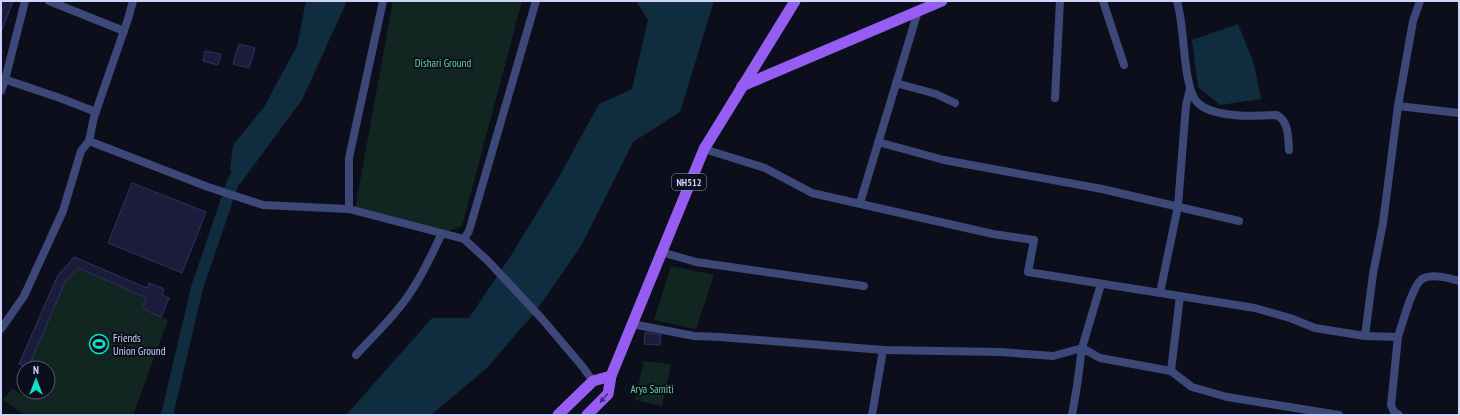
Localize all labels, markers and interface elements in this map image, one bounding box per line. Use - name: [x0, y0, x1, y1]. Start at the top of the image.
- park label: Dishari Ground: [415, 56, 471, 70]
- road number: NH512: [672, 174, 706, 190]
- place label: Friends Union Ground: [113, 331, 166, 358]
- sports icon: Friends Union Ground: [88, 333, 110, 355]
- north arrow: [16, 360, 56, 400]
- text: N: [33, 363, 39, 377]
- park label: Arya Samiti: [630, 382, 674, 396]
- one-way arrow: [599, 393, 608, 403]

